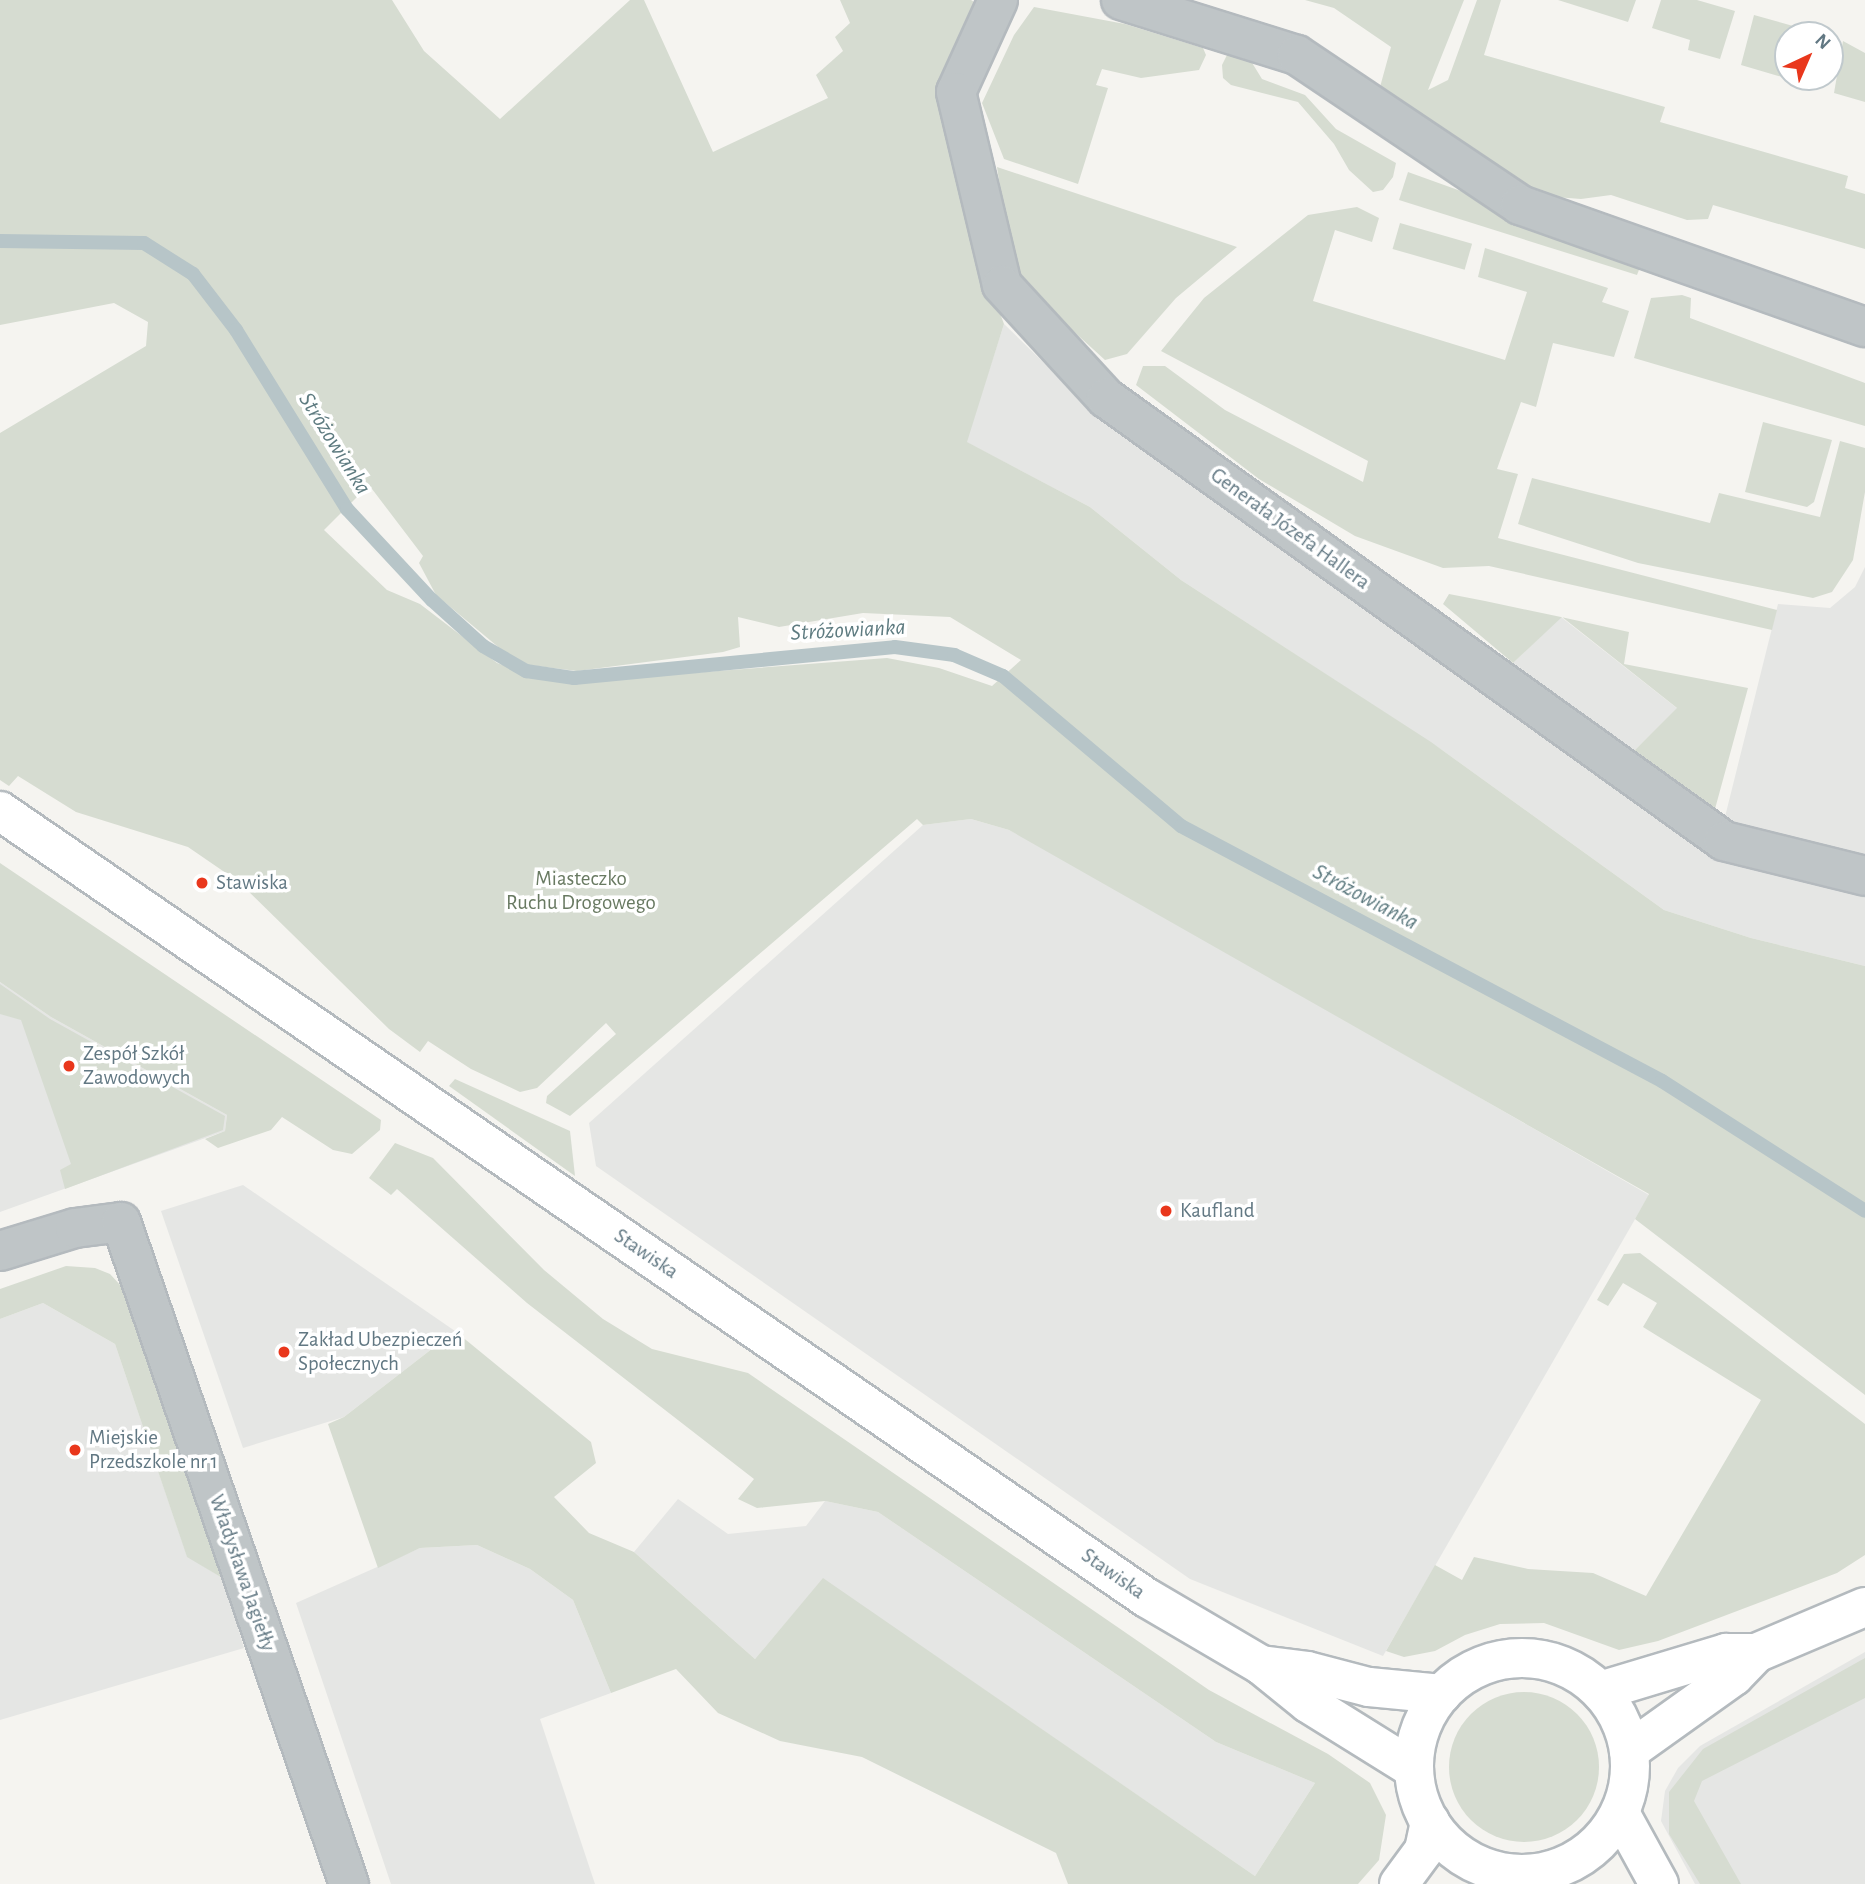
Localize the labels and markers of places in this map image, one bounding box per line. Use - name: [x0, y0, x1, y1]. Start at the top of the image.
- place label: Stawiska: [216, 870, 288, 896]
- marker: Stawiska: [194, 875, 210, 891]
- place label: Zespół Szkół Zawodowych: [83, 1041, 190, 1091]
- marker: Zespół Szkół Zawodowych: [61, 1058, 77, 1074]
- place label: Kaufland: [1180, 1198, 1255, 1224]
- marker: Kaufland: [1158, 1203, 1174, 1219]
- place label: Zakład Ubezpieczeń Społecznych: [298, 1327, 463, 1377]
- marker: Zakład Ubezpieczeń Społecznych: [276, 1344, 292, 1360]
- place label: Miejskie Przedszkole nr 1: [89, 1425, 218, 1475]
- marker: Miejskie Przedszkole nr 1: [67, 1442, 83, 1458]

